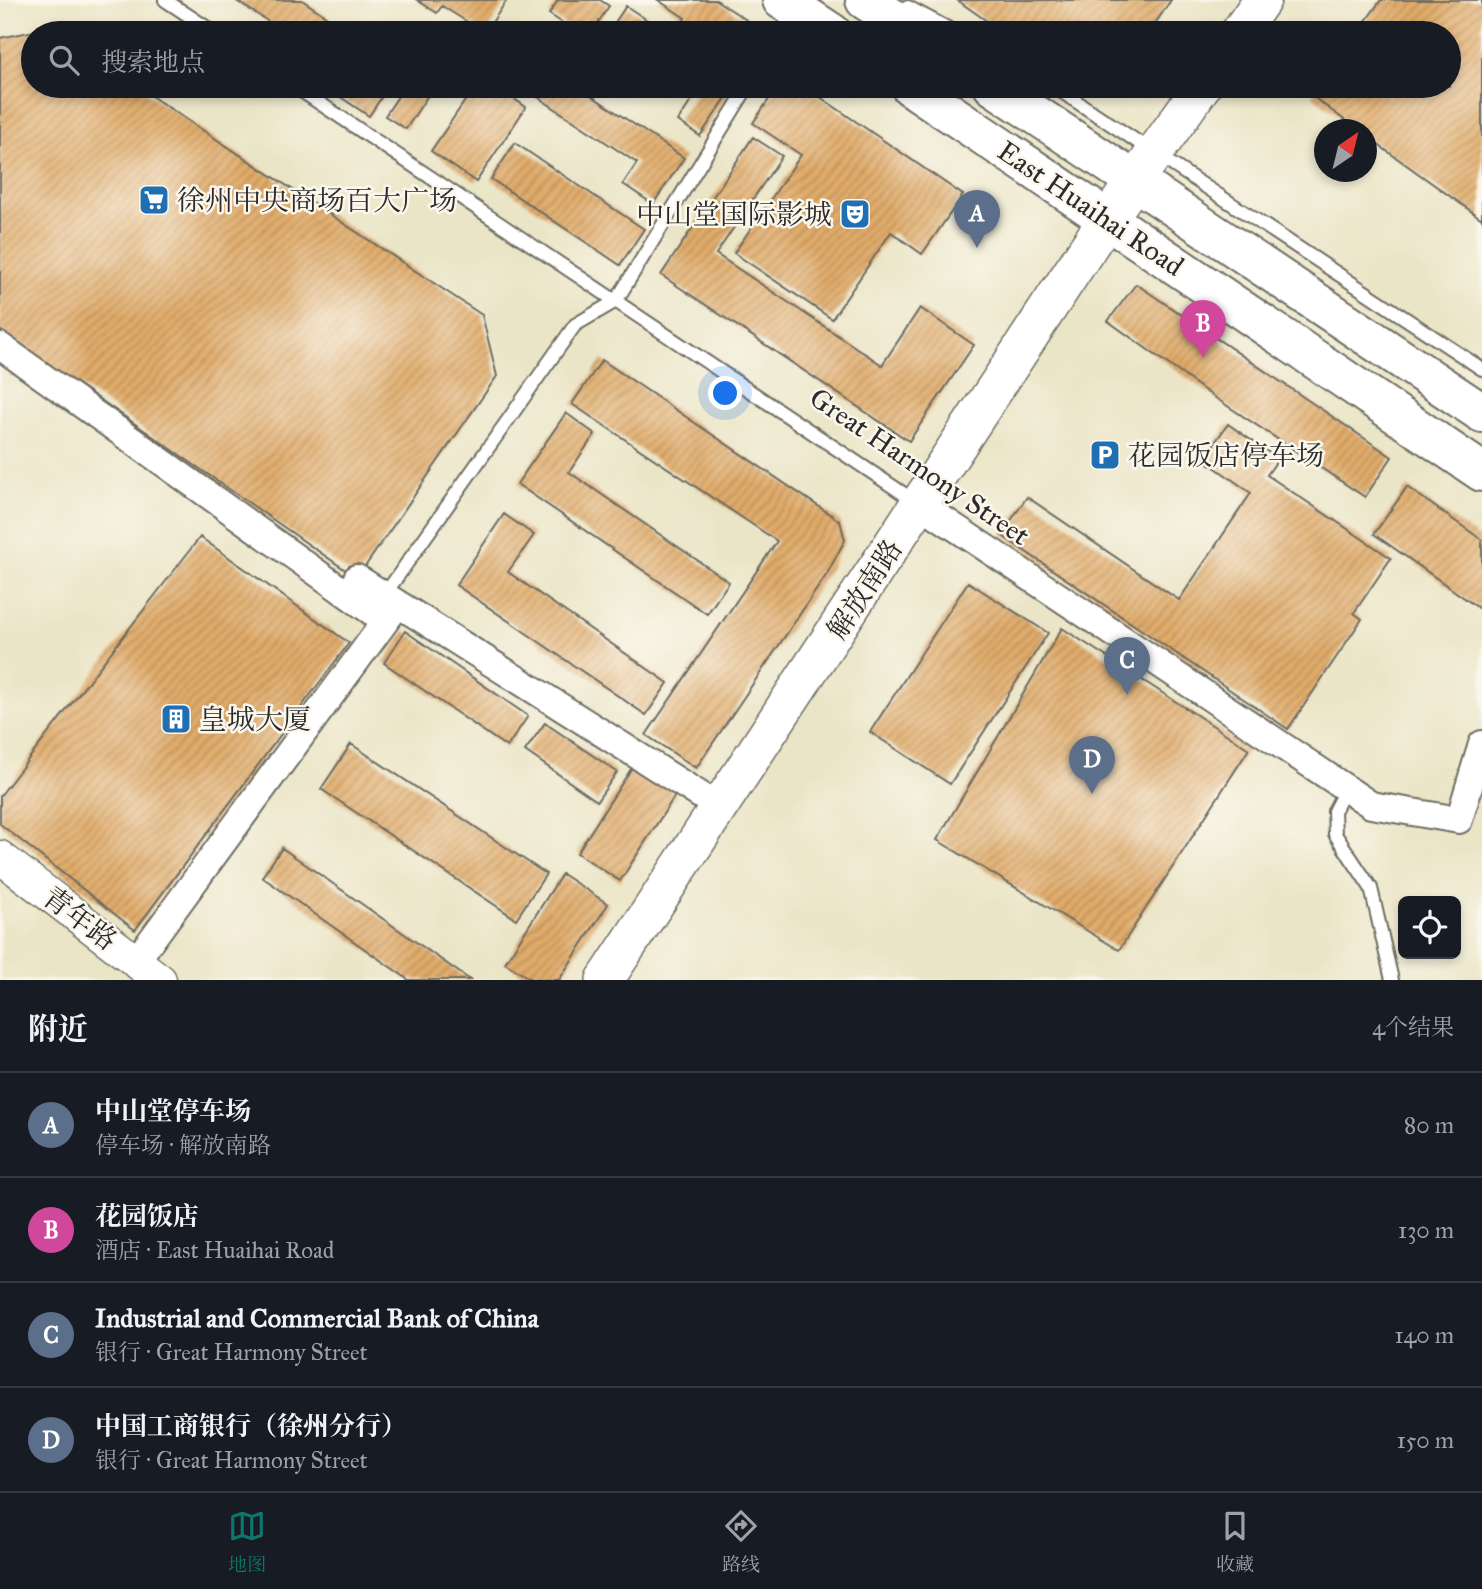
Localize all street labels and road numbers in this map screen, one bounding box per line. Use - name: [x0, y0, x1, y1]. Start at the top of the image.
- street label: East Huaihai Road: [991, 133, 1191, 284]
- street label: Great Harmony Street: [803, 380, 1036, 553]
- street label: 解放南路: [819, 533, 910, 646]
- street label: 青年路: [36, 879, 124, 958]

